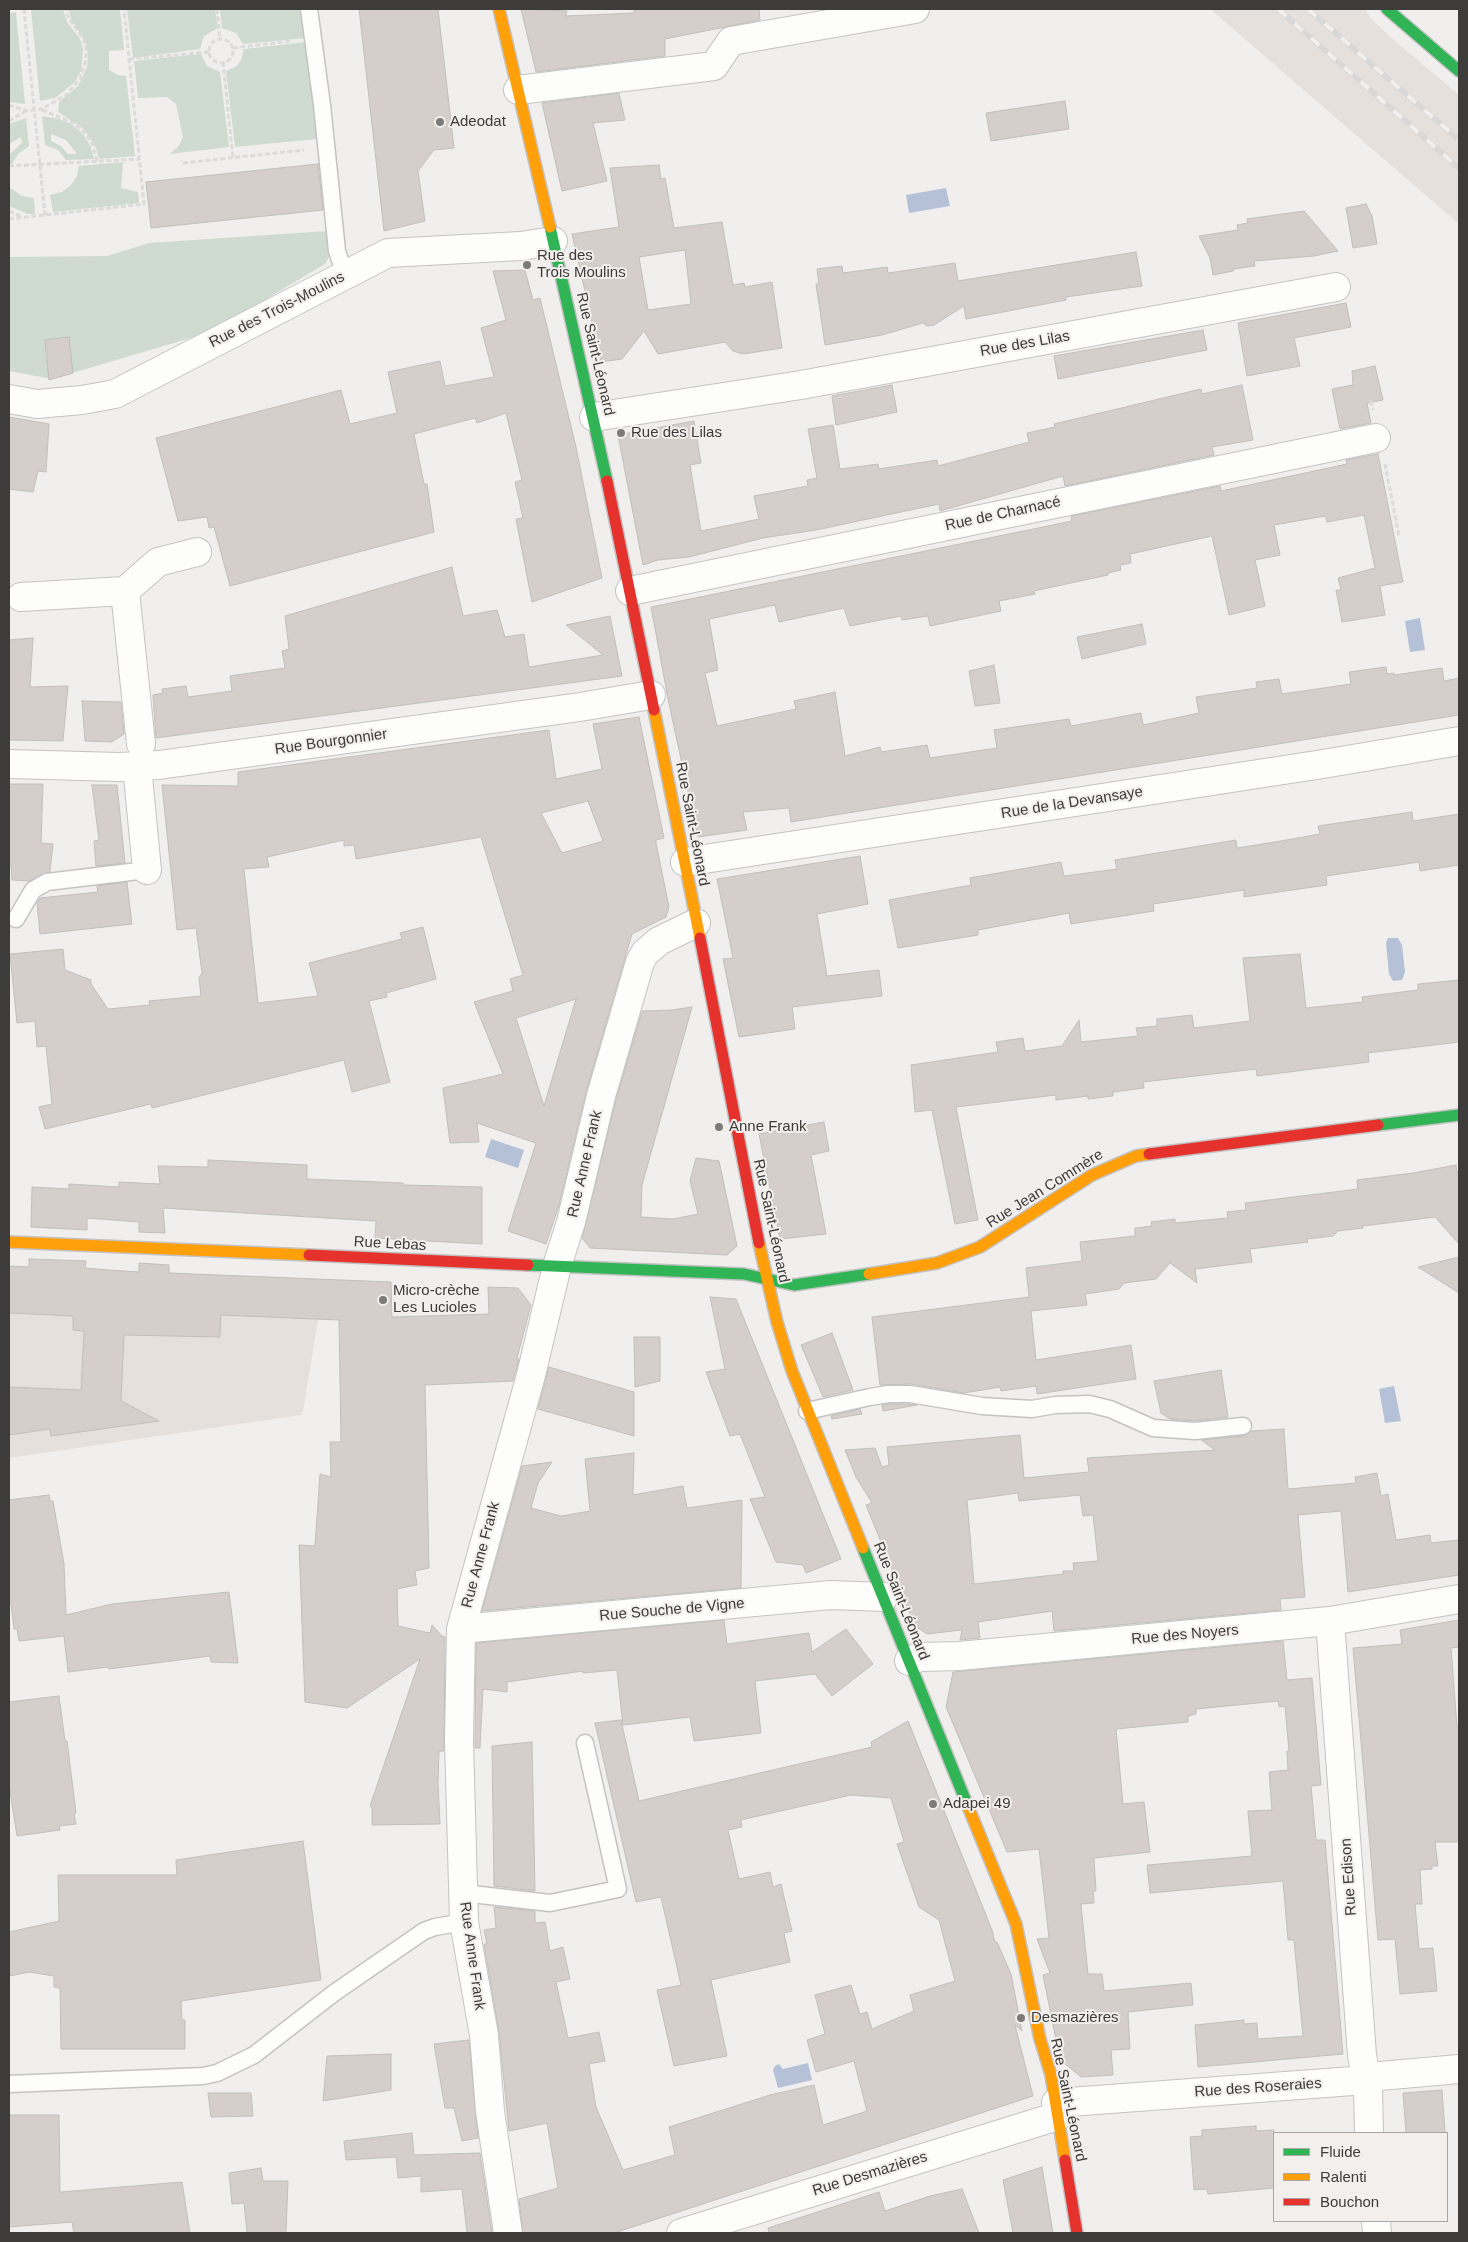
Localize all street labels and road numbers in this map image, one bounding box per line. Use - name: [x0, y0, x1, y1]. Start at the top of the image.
- street label: Rue des Trois-Moulins: [206, 268, 348, 352]
- street label: Rue Saint-Léonard: [572, 291, 618, 417]
- street label: Rue des Lilas: [979, 327, 1071, 361]
- street label: Rue de Charnacé: [944, 493, 1062, 535]
- street label: Rue Bourgonnier: [274, 725, 388, 759]
- street label: Rue Saint-Léonard: [671, 760, 713, 888]
- street label: Rue de la Devansaye: [1000, 783, 1144, 823]
- street label: Rue Anne Frank: [564, 1109, 606, 1219]
- street label: Rue Jean Commère: [983, 1146, 1107, 1232]
- street label: Rue Saint-Léonard: [749, 1158, 793, 1284]
- street label: Rue Lebas: [353, 1233, 427, 1255]
- street label: Rue Anne Frank: [458, 1500, 504, 1610]
- street label: Rue Saint-Léonard: [869, 1539, 933, 1663]
- street label: Rue Souche de Vigne: [599, 1595, 745, 1625]
- street label: Rue des Noyers: [1131, 1621, 1239, 1649]
- street label: Rue Edison: [1337, 1838, 1361, 1916]
- street label: Rue Anne Frank: [455, 1901, 489, 2011]
- street label: Rue Saint-Léonard: [1046, 2037, 1090, 2163]
- street label: Rue des Roseraies: [1194, 2075, 1322, 2101]
- street label: Rue Desmazières: [810, 2148, 930, 2200]

